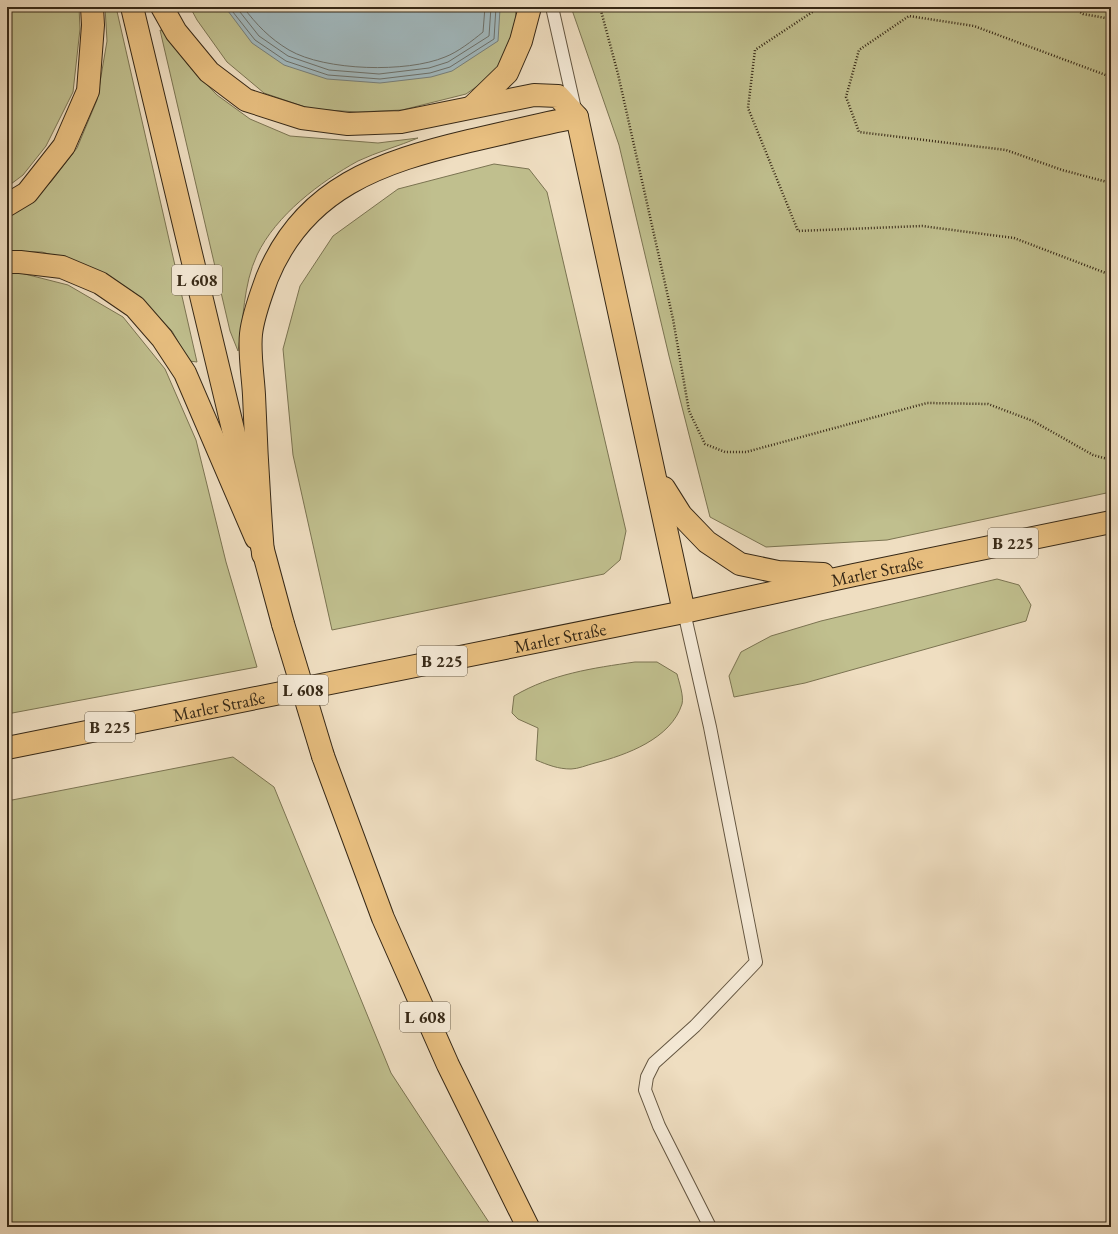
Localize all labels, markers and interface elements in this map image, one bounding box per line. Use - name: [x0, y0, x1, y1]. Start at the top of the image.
- road number: L 608: [172, 265, 222, 295]
- road number: B 225: [988, 528, 1038, 558]
- street label: Marler Straße: [829, 550, 925, 591]
- street label: Marler Straße: [512, 616, 608, 657]
- road number: B 225: [417, 646, 467, 676]
- road number: L 608: [278, 675, 328, 705]
- street label: Marler Straße: [171, 685, 267, 726]
- road number: B 225: [85, 712, 135, 742]
- road number: L 608: [400, 1002, 450, 1032]

